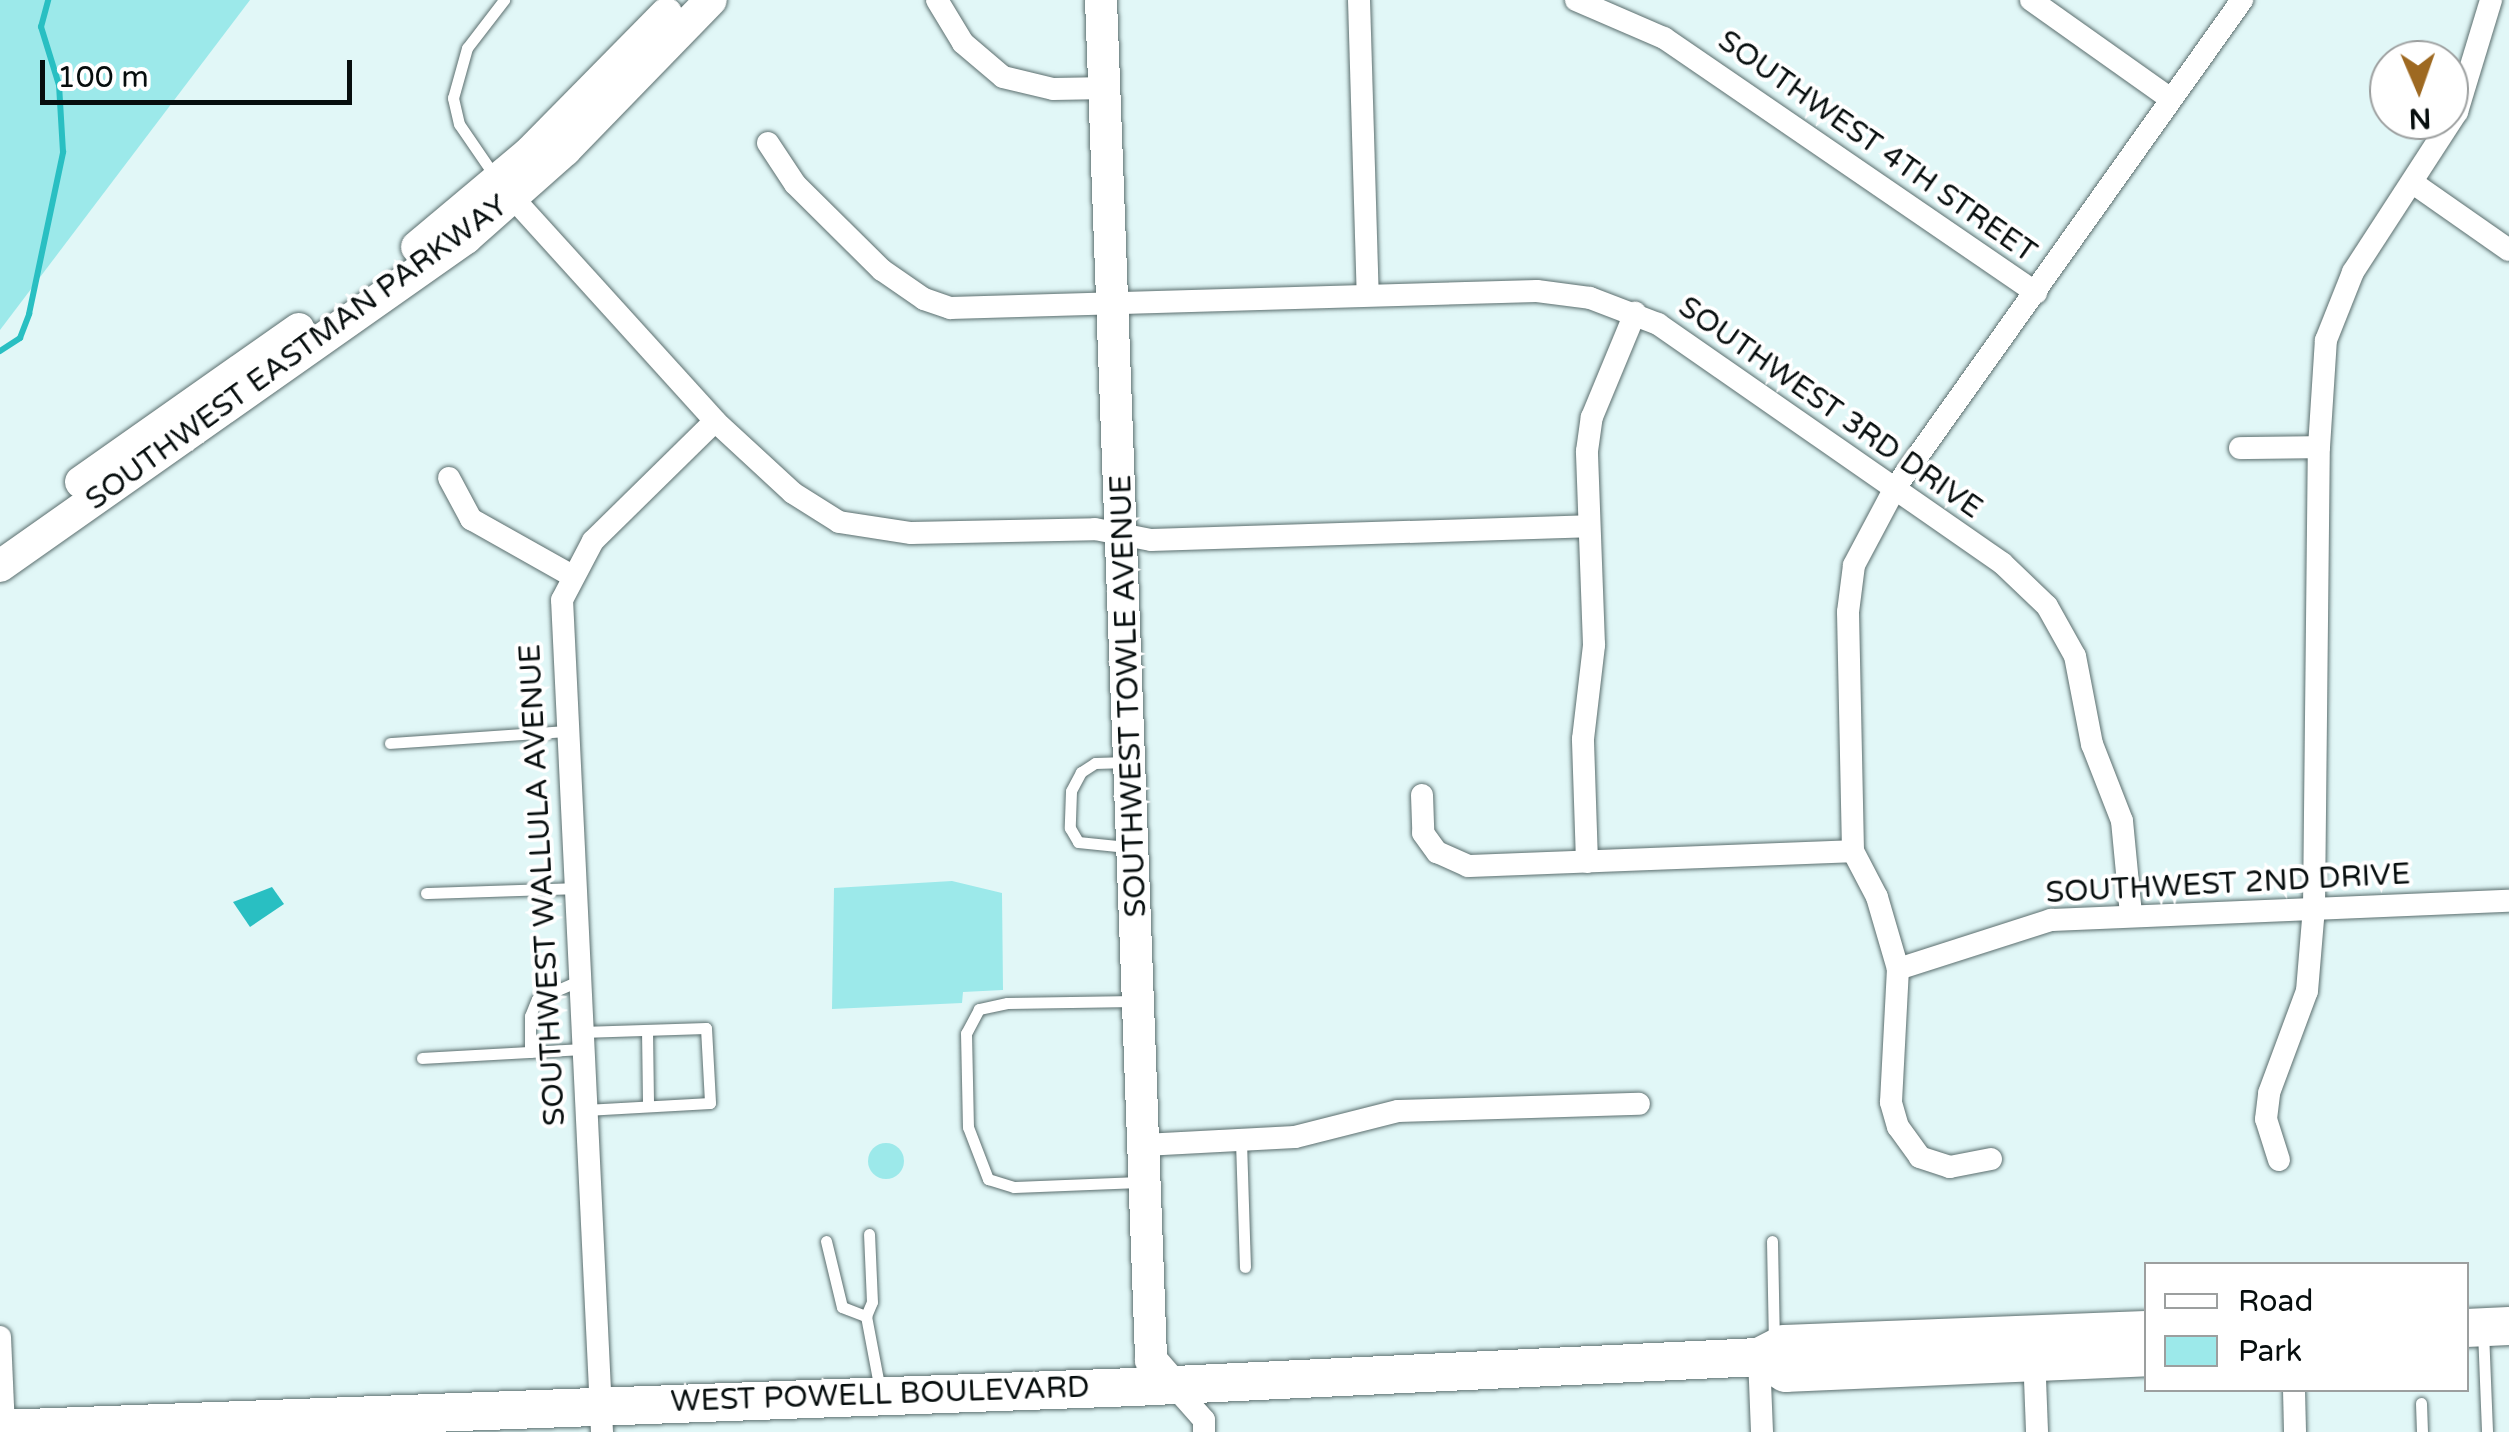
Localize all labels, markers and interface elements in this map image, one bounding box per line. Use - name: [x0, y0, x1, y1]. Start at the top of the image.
- street label: SOUTHWEST 4TH STREET: [1711, 23, 2043, 271]
- scale bar: [45, 40, 358, 102]
- north arrow: [2369, 40, 2469, 140]
- text: 100 m: [57, 59, 149, 96]
- text: N: [2408, 101, 2432, 135]
- street label: SOUTHWEST EASTMAN PARKWAY: [79, 188, 515, 518]
- street label: SOUTHWEST 3RD DRIVE: [1671, 289, 1989, 527]
- street label: SOUTHWEST TOWLE AVENUE: [1103, 474, 1155, 918]
- street label: SOUTHWEST WALLULA AVENUE: [512, 643, 574, 1127]
- street label: SOUTHWEST 2ND DRIVE: [2045, 856, 2411, 912]
- legend: [2144, 1262, 2469, 1392]
- text: Road: [2238, 1283, 2313, 1320]
- text: Park: [2238, 1333, 2302, 1370]
- street label: WEST POWELL BOULEVARD: [670, 1370, 1090, 1420]

